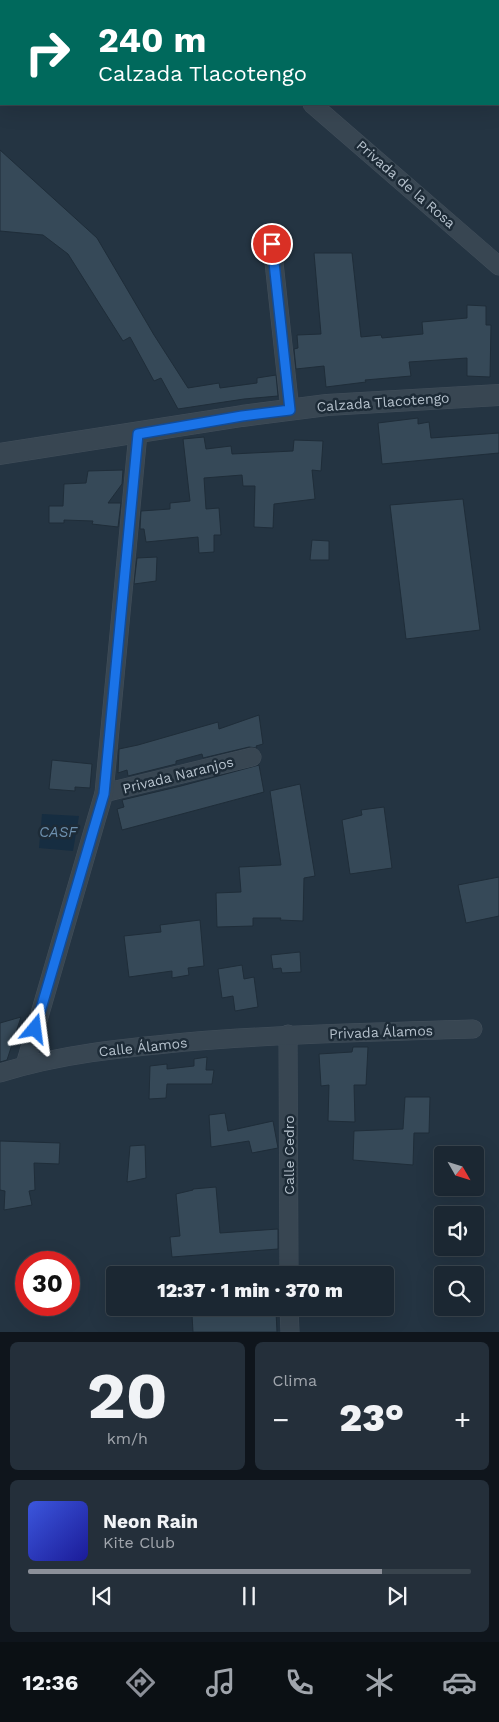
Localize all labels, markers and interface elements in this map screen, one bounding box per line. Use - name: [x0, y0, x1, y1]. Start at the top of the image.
- text: 240 m: [98, 19, 207, 61]
- icon: right: [15, 20, 80, 85]
- text: Calzada Tlacotengo: [98, 61, 307, 86]
- street label: Privada de la Rosa: [353, 137, 459, 231]
- pin: [251, 223, 293, 265]
- icon: arrive: [258, 230, 286, 258]
- street label: Calzada Tlacotengo: [316, 389, 450, 415]
- street label: Privada Naranjos: [121, 753, 235, 797]
- water label: CASF: [39, 823, 78, 841]
- position arrow: [8, 1002, 60, 1054]
- street label: Privada Álamos: [329, 1022, 433, 1042]
- street label: Calle Álamos: [98, 1034, 188, 1060]
- street label: Calle Cedro: [281, 1115, 297, 1195]
- north arrow: [434, 1146, 484, 1196]
- map controls: [434, 1146, 484, 1316]
- button: sound: [434, 1206, 484, 1256]
- speed limit sign: 30: [15, 1251, 80, 1316]
- button: search: [434, 1266, 484, 1316]
- text: 12:37 · 1 min · 370 m: [157, 1279, 343, 1302]
- text: 20: [87, 1358, 168, 1434]
- text: Clima: [273, 1371, 317, 1390]
- text: 23°: [339, 1396, 404, 1440]
- text: −: [273, 1403, 289, 1436]
- text: +: [454, 1403, 471, 1436]
- text: km/h: [107, 1429, 148, 1448]
- text: Neon Rain: [103, 1510, 198, 1533]
- text: Kite Club: [103, 1533, 175, 1552]
- icon: previous: [88, 1582, 116, 1610]
- icon: pause: [235, 1582, 263, 1610]
- icon: next: [383, 1582, 411, 1610]
- icon: directions: [123, 1665, 158, 1700]
- icon: music: [203, 1665, 238, 1700]
- icon: phone: [282, 1665, 317, 1700]
- icon: climate: [362, 1665, 397, 1700]
- icon: car: [442, 1665, 477, 1700]
- text: 12:36: [22, 1670, 78, 1695]

